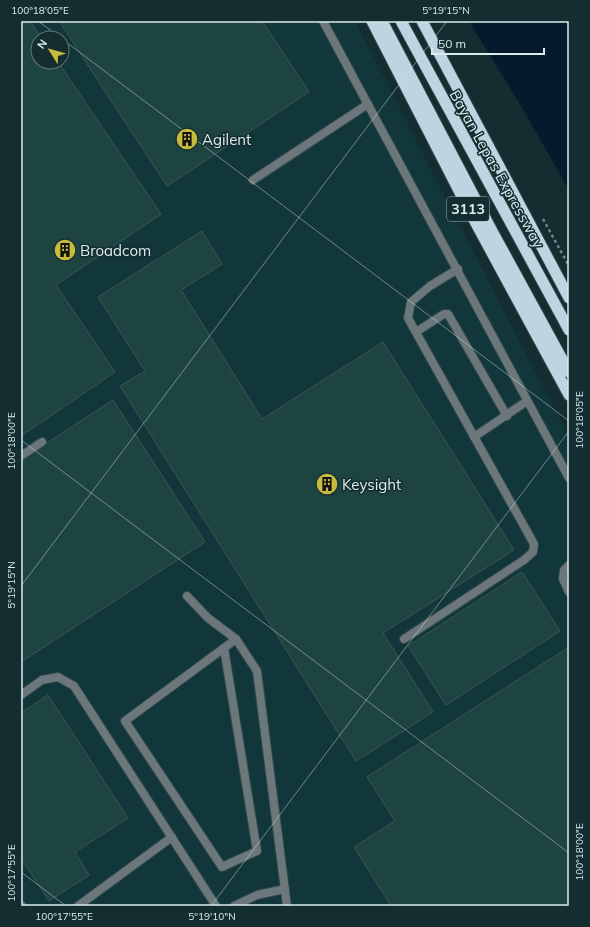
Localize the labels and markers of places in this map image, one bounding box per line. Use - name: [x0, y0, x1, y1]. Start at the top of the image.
- building icon: Agilent: [174, 126, 200, 152]
- place label: Agilent: [202, 130, 251, 149]
- building icon: Broadcom: [52, 237, 78, 263]
- place label: Broadcom: [80, 241, 151, 260]
- building icon: Keysight: [314, 471, 340, 497]
- place label: Keysight: [342, 475, 401, 494]

